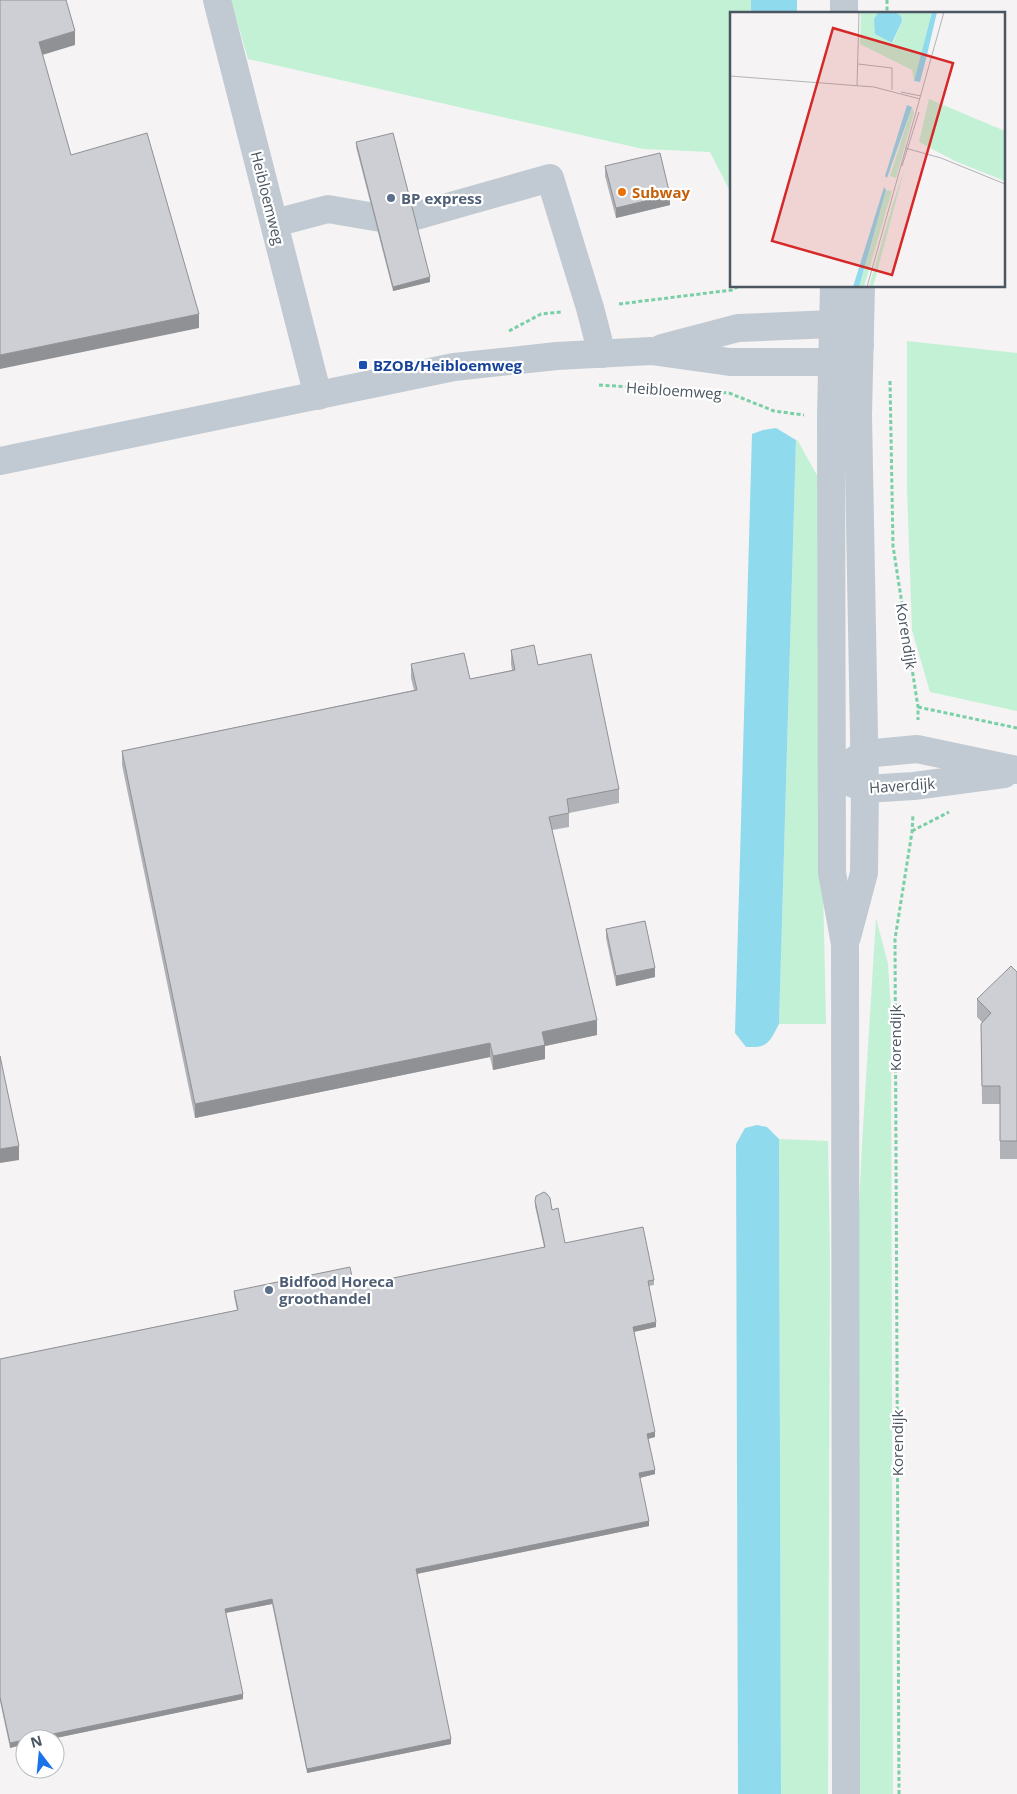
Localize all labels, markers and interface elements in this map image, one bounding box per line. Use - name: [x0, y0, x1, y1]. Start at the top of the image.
- inset map: [730, 12, 1004, 288]
- street label: Heibloemweg: [247, 149, 289, 247]
- place label: Subway: [632, 182, 691, 202]
- marker: Subway: [616, 186, 628, 198]
- place label: BP express: [401, 188, 482, 208]
- marker: BP express: [385, 192, 397, 204]
- place label: BZOB/Heibloemweg: [373, 355, 523, 375]
- marker: BZOB/Heibloemweg: [357, 359, 369, 371]
- street label: Heibloemweg: [626, 377, 722, 403]
- street label: Korendijk: [892, 602, 922, 671]
- street label: Haverdijk: [868, 773, 936, 797]
- street label: Korendijk: [885, 1005, 905, 1071]
- place label: Bidfood Horeca groothandel: [279, 1271, 394, 1308]
- marker: Bidfood Horeca groothandel: [263, 1284, 275, 1296]
- street label: Korendijk: [887, 1410, 907, 1476]
- north arrow: [15, 1729, 65, 1779]
- text: N: [28, 1730, 44, 1752]

